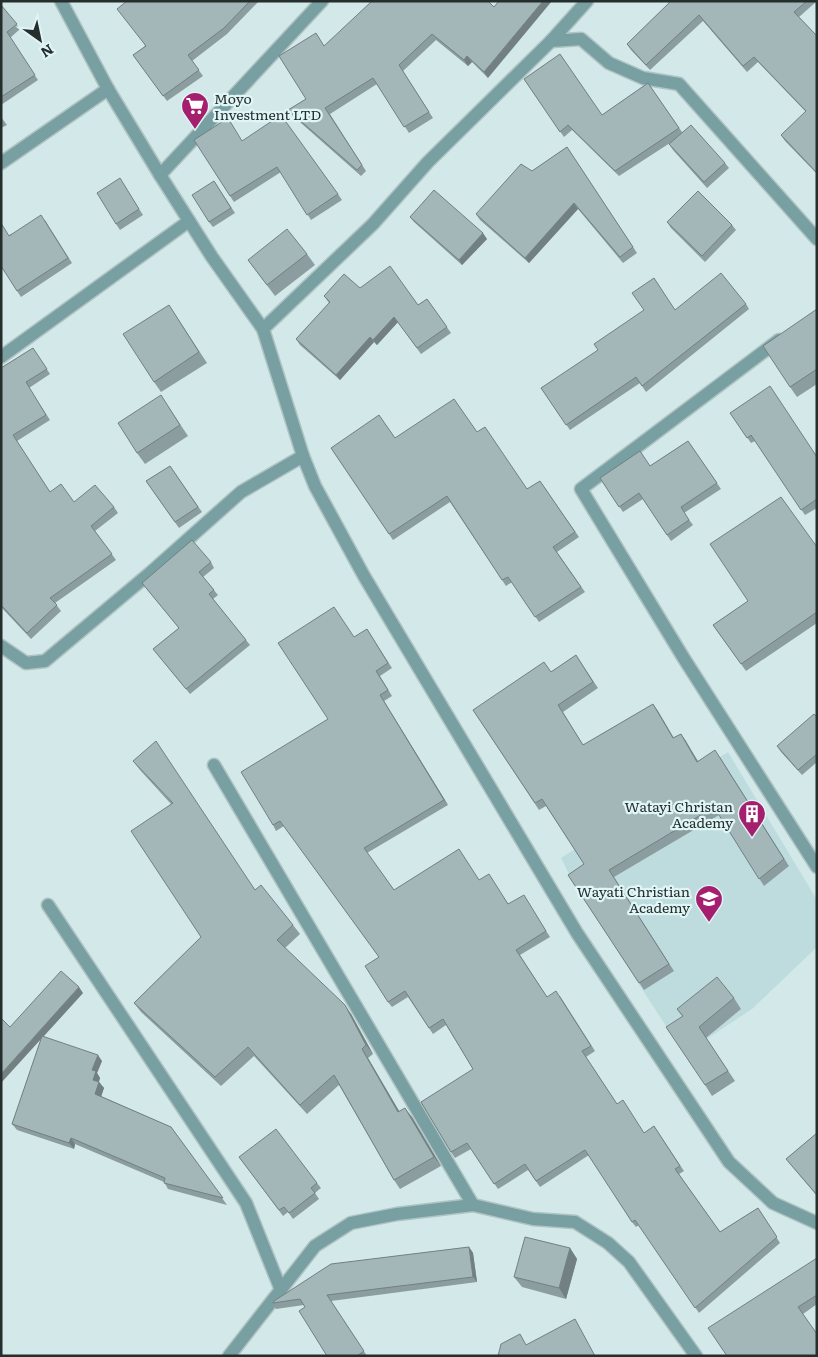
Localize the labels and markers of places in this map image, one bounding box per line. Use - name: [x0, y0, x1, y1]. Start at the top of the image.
- place label: Moyo Investment LTD: [214, 88, 321, 124]
- supermarket icon: Moyo Investment LTD: [180, 91, 210, 130]
- place label: Watayi Christan Academy: [625, 796, 734, 832]
- building icon: Watayi Christan Academy: [737, 799, 767, 838]
- place label: Wayati Christian Academy: [577, 881, 691, 917]
- school or university icon: Wayati Christian Academy: [694, 884, 724, 923]

